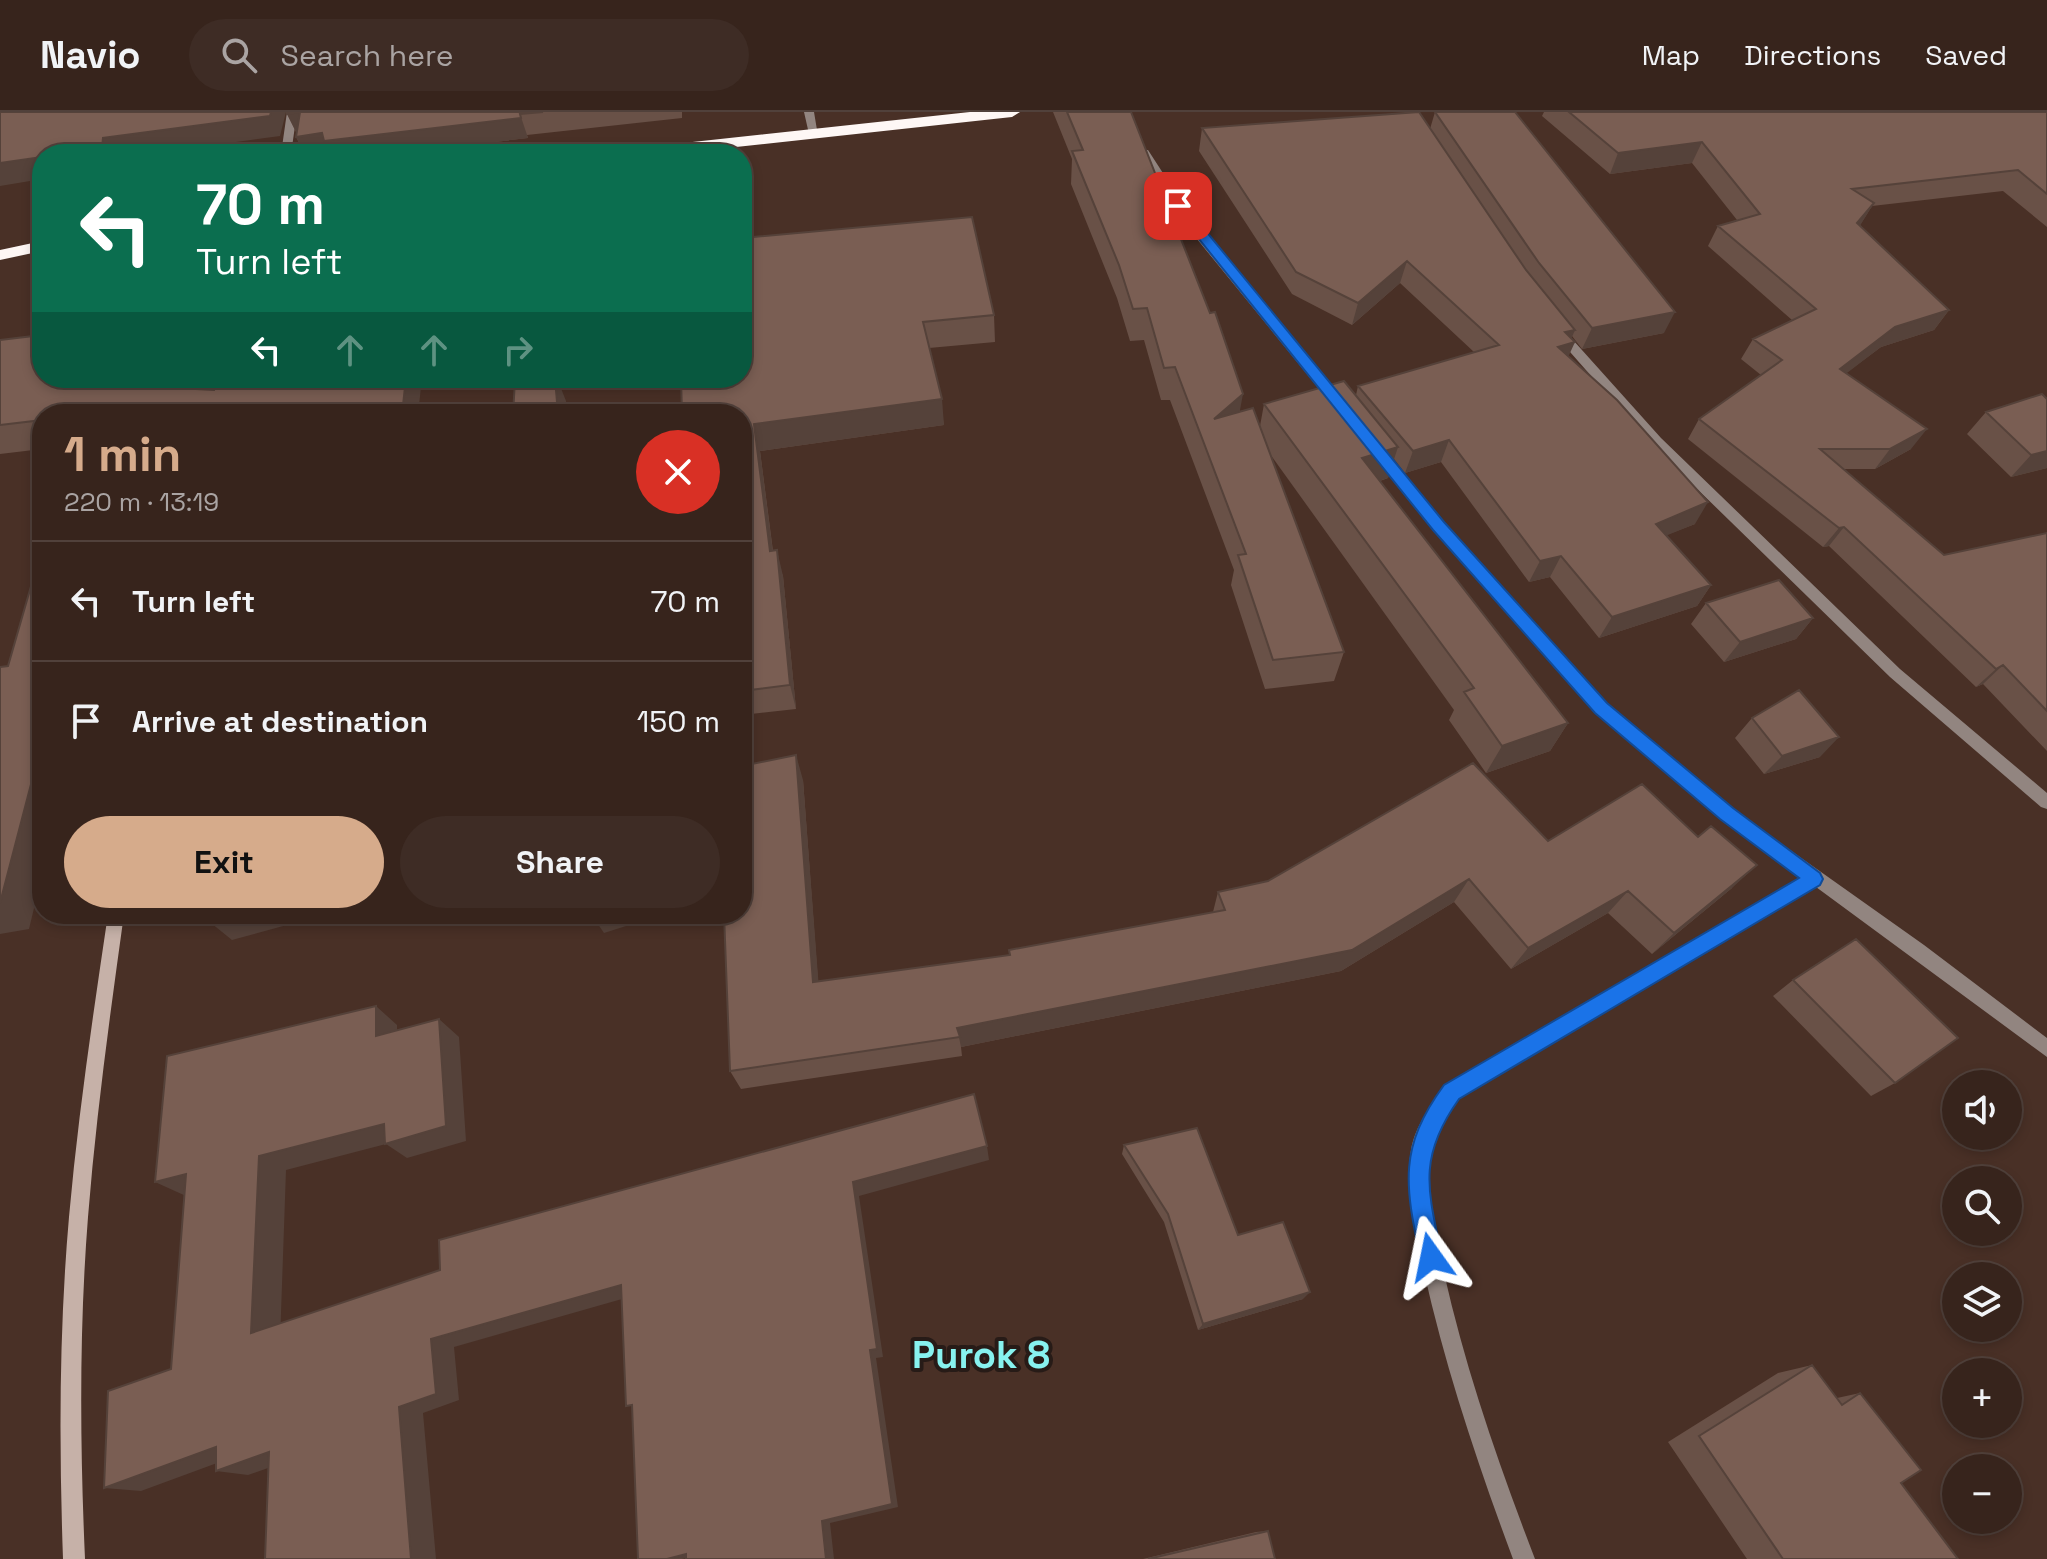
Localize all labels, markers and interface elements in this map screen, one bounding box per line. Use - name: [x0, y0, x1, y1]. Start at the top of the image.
- search box: [189, 19, 749, 91]
- text: Navio: [40, 31, 141, 79]
- icon: search: [217, 33, 261, 77]
- text: Search here: [281, 36, 453, 75]
- text: Map: [1642, 37, 1700, 73]
- text: Directions: [1744, 37, 1881, 73]
- text: Saved: [1925, 37, 2007, 73]
- text: 70 m: [196, 169, 325, 240]
- pin: [1144, 172, 1212, 240]
- icon: left: [64, 176, 168, 280]
- icon: arrive: [1156, 184, 1200, 228]
- text: Turn left: [196, 239, 343, 285]
- icon: left: [244, 328, 288, 372]
- icon: ahead: [328, 328, 372, 372]
- icon: ahead: [412, 328, 456, 372]
- icon: right: [496, 328, 540, 372]
- text: 1 min: [64, 424, 181, 485]
- button: close: [636, 430, 720, 514]
- text: 220 m · 13:19: [64, 485, 219, 519]
- icon: left: [64, 579, 108, 623]
- text: Turn left: [132, 582, 255, 621]
- text: 70 m: [651, 582, 720, 621]
- icon: arrive: [64, 699, 108, 743]
- text: Arrive at destination: [132, 702, 428, 741]
- text: 150 m: [637, 702, 720, 741]
- button: Exit: [64, 816, 384, 908]
- button: Share: [400, 816, 720, 908]
- map controls: [1942, 1070, 2022, 1534]
- button: sound: [1942, 1070, 2022, 1150]
- button: search: [1942, 1166, 2022, 1246]
- position arrow: [1389, 1215, 1473, 1299]
- button: layers: [1942, 1262, 2022, 1342]
- district label: Purok 8: [912, 1331, 1050, 1379]
- button: +: [1942, 1358, 2022, 1438]
- button: −: [1942, 1454, 2022, 1534]

